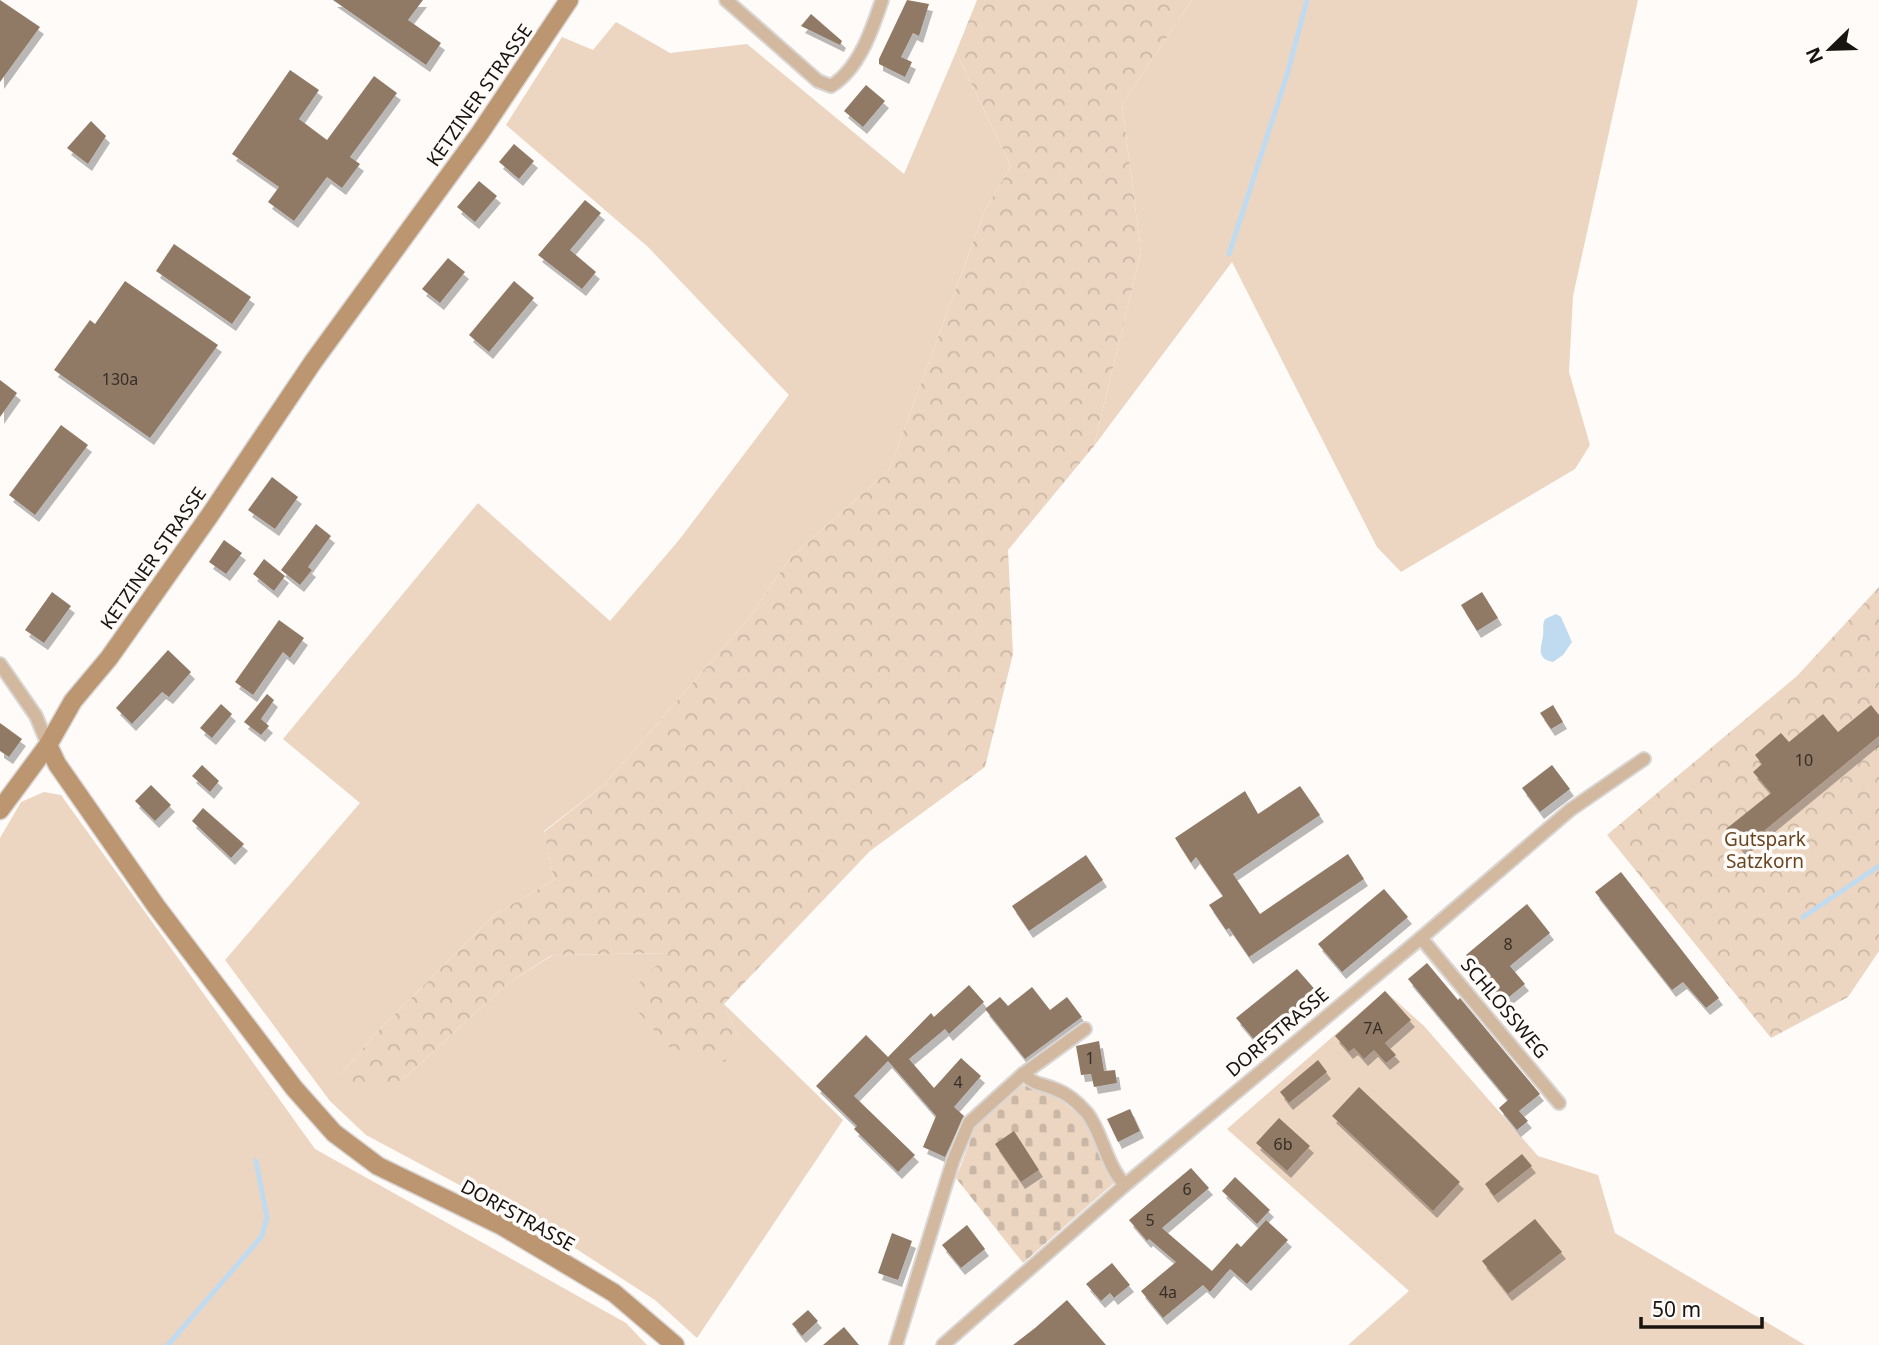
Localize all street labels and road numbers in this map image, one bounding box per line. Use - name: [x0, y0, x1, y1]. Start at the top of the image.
- street label: KETZINER STRASSE: [420, 19, 538, 171]
- street label: KETZINER STRASSE: [94, 482, 212, 634]
- street label: SCHLOSSWEG: [1455, 952, 1555, 1064]
- street label: DORFSTRASSE: [1220, 981, 1334, 1083]
- street label: DORFSTRASSE: [456, 1173, 580, 1257]

